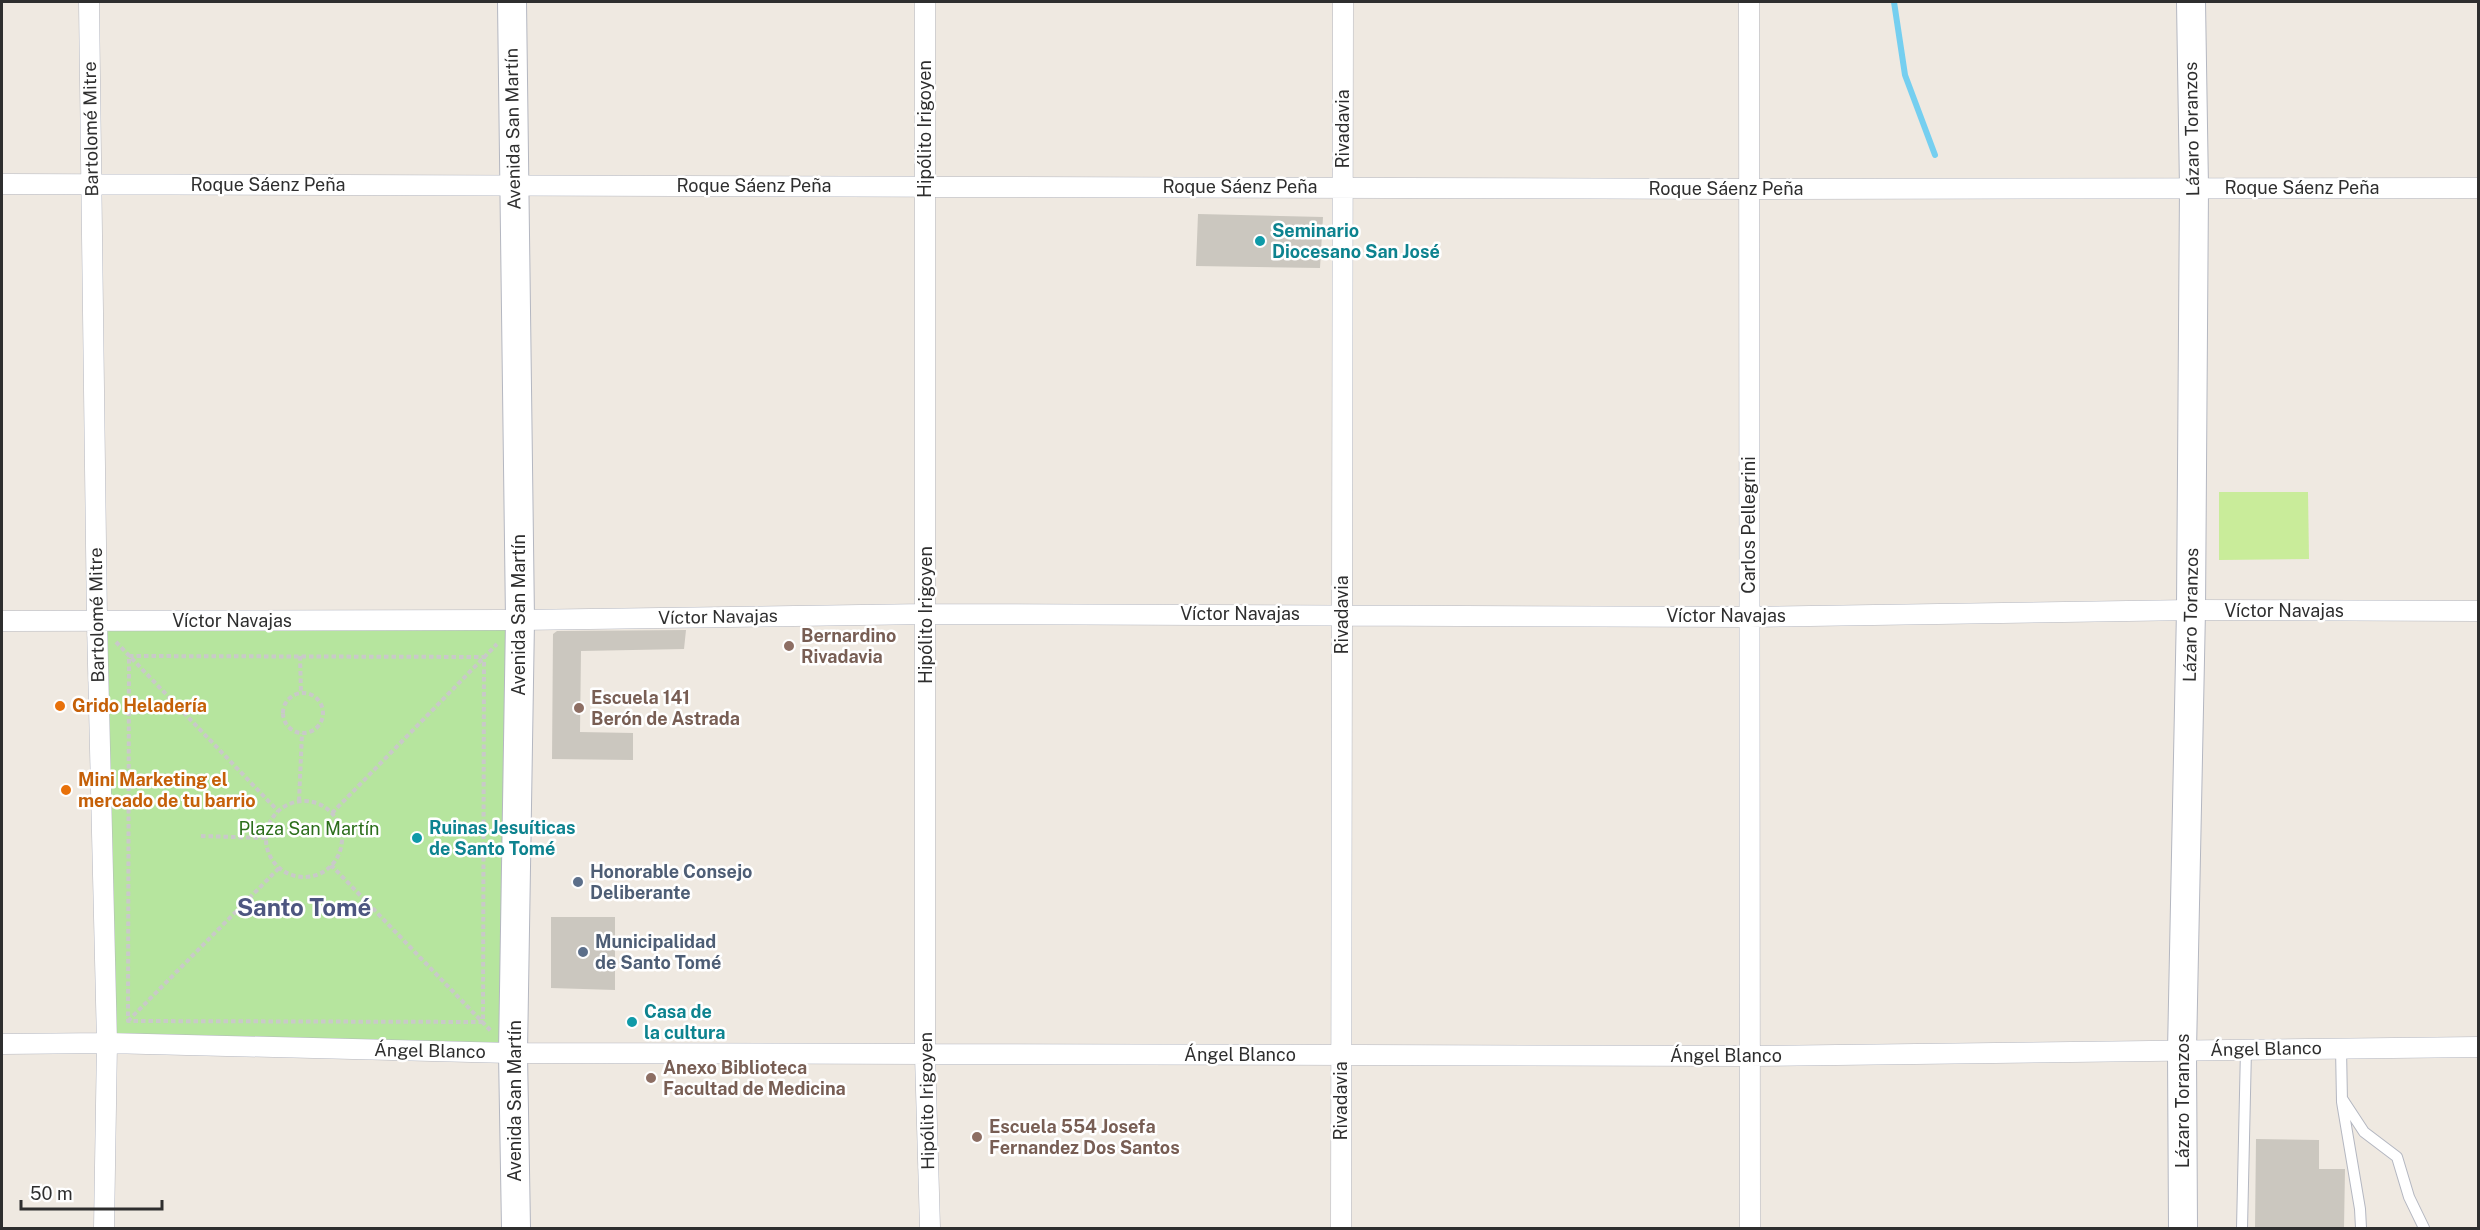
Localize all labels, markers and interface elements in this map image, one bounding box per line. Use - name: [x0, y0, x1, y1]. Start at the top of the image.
- street label: Avenida San Martín: [501, 48, 524, 210]
- street label: Hipólito Irigoyen: [914, 60, 935, 198]
- street label: Bartolomé Mitre: [79, 61, 102, 197]
- street label: Lázaro Toranzos: [2180, 62, 2203, 196]
- street label: Rivadavia: [1332, 89, 1353, 169]
- street label: Roque Sáenz Peña: [190, 174, 346, 195]
- street label: Roque Sáenz Peña: [676, 175, 832, 196]
- street label: Roque Sáenz Peña: [1162, 176, 1318, 197]
- street label: Roque Sáenz Peña: [2224, 177, 2380, 198]
- street label: Roque Sáenz Peña: [1648, 178, 1804, 199]
- place label: Seminario Diocesano San José: [1272, 220, 1440, 262]
- marker: Seminario Diocesano San José: [1253, 234, 1267, 248]
- street label: Carlos Pellegrini: [1738, 456, 1759, 594]
- street label: Avenida San Martín: [508, 534, 529, 696]
- street label: Hipólito Irigoyen: [915, 546, 936, 684]
- street label: Bartolomé Mitre: [85, 547, 108, 683]
- street label: Lázaro Toranzos: [2179, 548, 2202, 682]
- street label: Rivadavia: [1331, 575, 1352, 655]
- street label: Víctor Navajas: [2224, 600, 2344, 621]
- street label: Víctor Navajas: [1180, 603, 1300, 624]
- street label: Víctor Navajas: [658, 605, 778, 628]
- street label: Víctor Navajas: [1666, 605, 1786, 626]
- street label: Víctor Navajas: [172, 610, 292, 631]
- place label: Bernardino Rivadavia: [801, 625, 896, 667]
- marker: Bernardino Rivadavia: [782, 639, 796, 653]
- place label: Escuela 141 Berón de Astrada: [591, 687, 740, 729]
- place label: Grido Heladería: [72, 695, 207, 716]
- marker: Grido Heladería: [53, 699, 67, 713]
- marker: Escuela 141 Berón de Astrada: [572, 701, 586, 715]
- place label: Mini Marketing el mercado de tu barrio: [78, 769, 256, 811]
- marker: Mini Marketing el mercado de tu barrio: [59, 783, 73, 797]
- place label: Ruinas Jesuíticas de Santo Tomé: [429, 817, 575, 859]
- park label: Plaza San Martín: [239, 818, 380, 839]
- marker: Ruinas Jesuíticas de Santo Tomé: [410, 831, 424, 845]
- place label: Honorable Consejo Deliberante: [590, 861, 752, 903]
- marker: Honorable Consejo Deliberante: [571, 875, 585, 889]
- district label: Santo Tomé: [237, 893, 371, 921]
- place label: Municipalidad de Santo Tomé: [595, 931, 721, 973]
- marker: Municipalidad de Santo Tomé: [576, 945, 590, 959]
- place label: Casa de la cultura: [644, 1001, 725, 1043]
- marker: Casa de la cultura: [625, 1015, 639, 1029]
- street label: Avenida San Martín: [504, 1020, 525, 1182]
- street label: Hipólito Irigoyen: [915, 1032, 938, 1170]
- street label: Lázaro Toranzos: [2172, 1034, 2193, 1168]
- street label: Ángel Blanco: [2210, 1036, 2322, 1060]
- street label: Ángel Blanco: [374, 1038, 486, 1062]
- street label: Ángel Blanco: [1184, 1043, 1296, 1065]
- street label: Ángel Blanco: [1670, 1044, 1782, 1066]
- place label: Anexo Biblioteca Facultad de Medicina: [663, 1057, 846, 1099]
- street label: Rivadavia: [1330, 1061, 1351, 1141]
- marker: Anexo Biblioteca Facultad de Medicina: [644, 1071, 658, 1085]
- place label: Escuela 554 Josefa Fernandez Dos Santos: [989, 1116, 1180, 1158]
- marker: Escuela 554 Josefa Fernandez Dos Santos: [970, 1130, 984, 1144]
- scale bar: [21, 1173, 162, 1211]
- text: 50 m: [30, 1183, 73, 1204]

